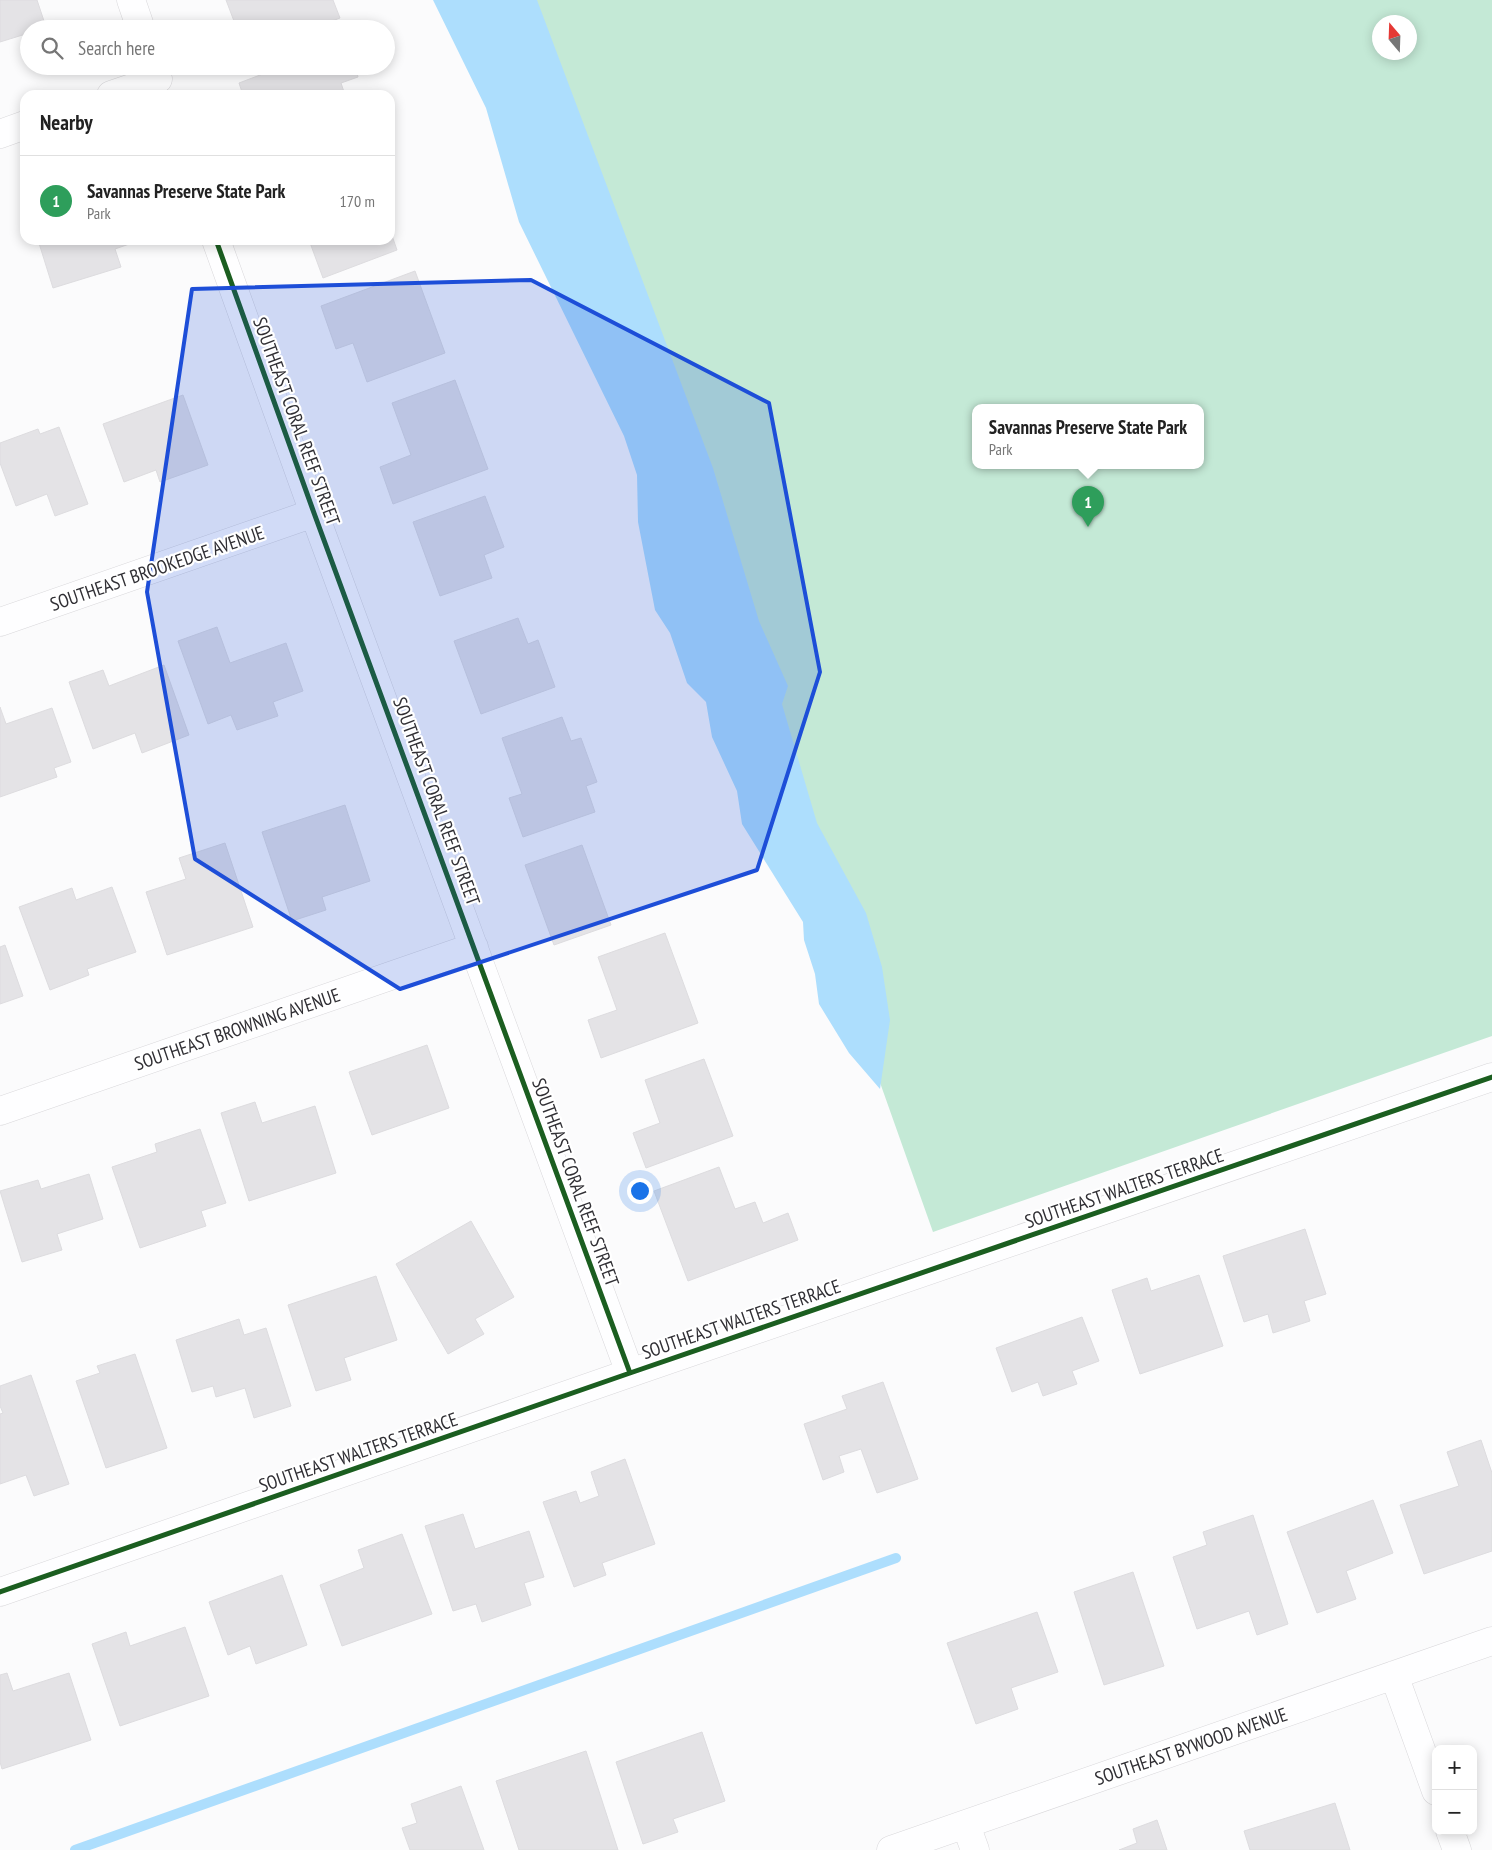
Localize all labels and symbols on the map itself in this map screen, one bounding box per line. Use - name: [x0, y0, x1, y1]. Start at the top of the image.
- north arrow: [1372, 15, 1417, 60]
- street label: SOUTHEAST CORAL REEF STREET: [248, 314, 346, 529]
- pin: 1: [1072, 486, 1104, 527]
- street label: SOUTHEAST BROOKEDGE AVENUE: [47, 520, 267, 616]
- street label: SOUTHEAST CORAL REEF STREET: [388, 694, 486, 909]
- street label: SOUTHEAST BROWNING AVENUE: [131, 983, 343, 1075]
- street label: SOUTHEAST CORAL REEF STREET: [527, 1075, 625, 1290]
- street label: SOUTHEAST WALTERS TERRACE: [1021, 1143, 1227, 1233]
- your location: [627, 1178, 653, 1204]
- street label: SOUTHEAST WALTERS TERRACE: [638, 1274, 844, 1364]
- street label: SOUTHEAST WALTERS TERRACE: [255, 1407, 461, 1497]
- street label: SOUTHEAST BYWOOD AVENUE: [1092, 1702, 1290, 1790]

